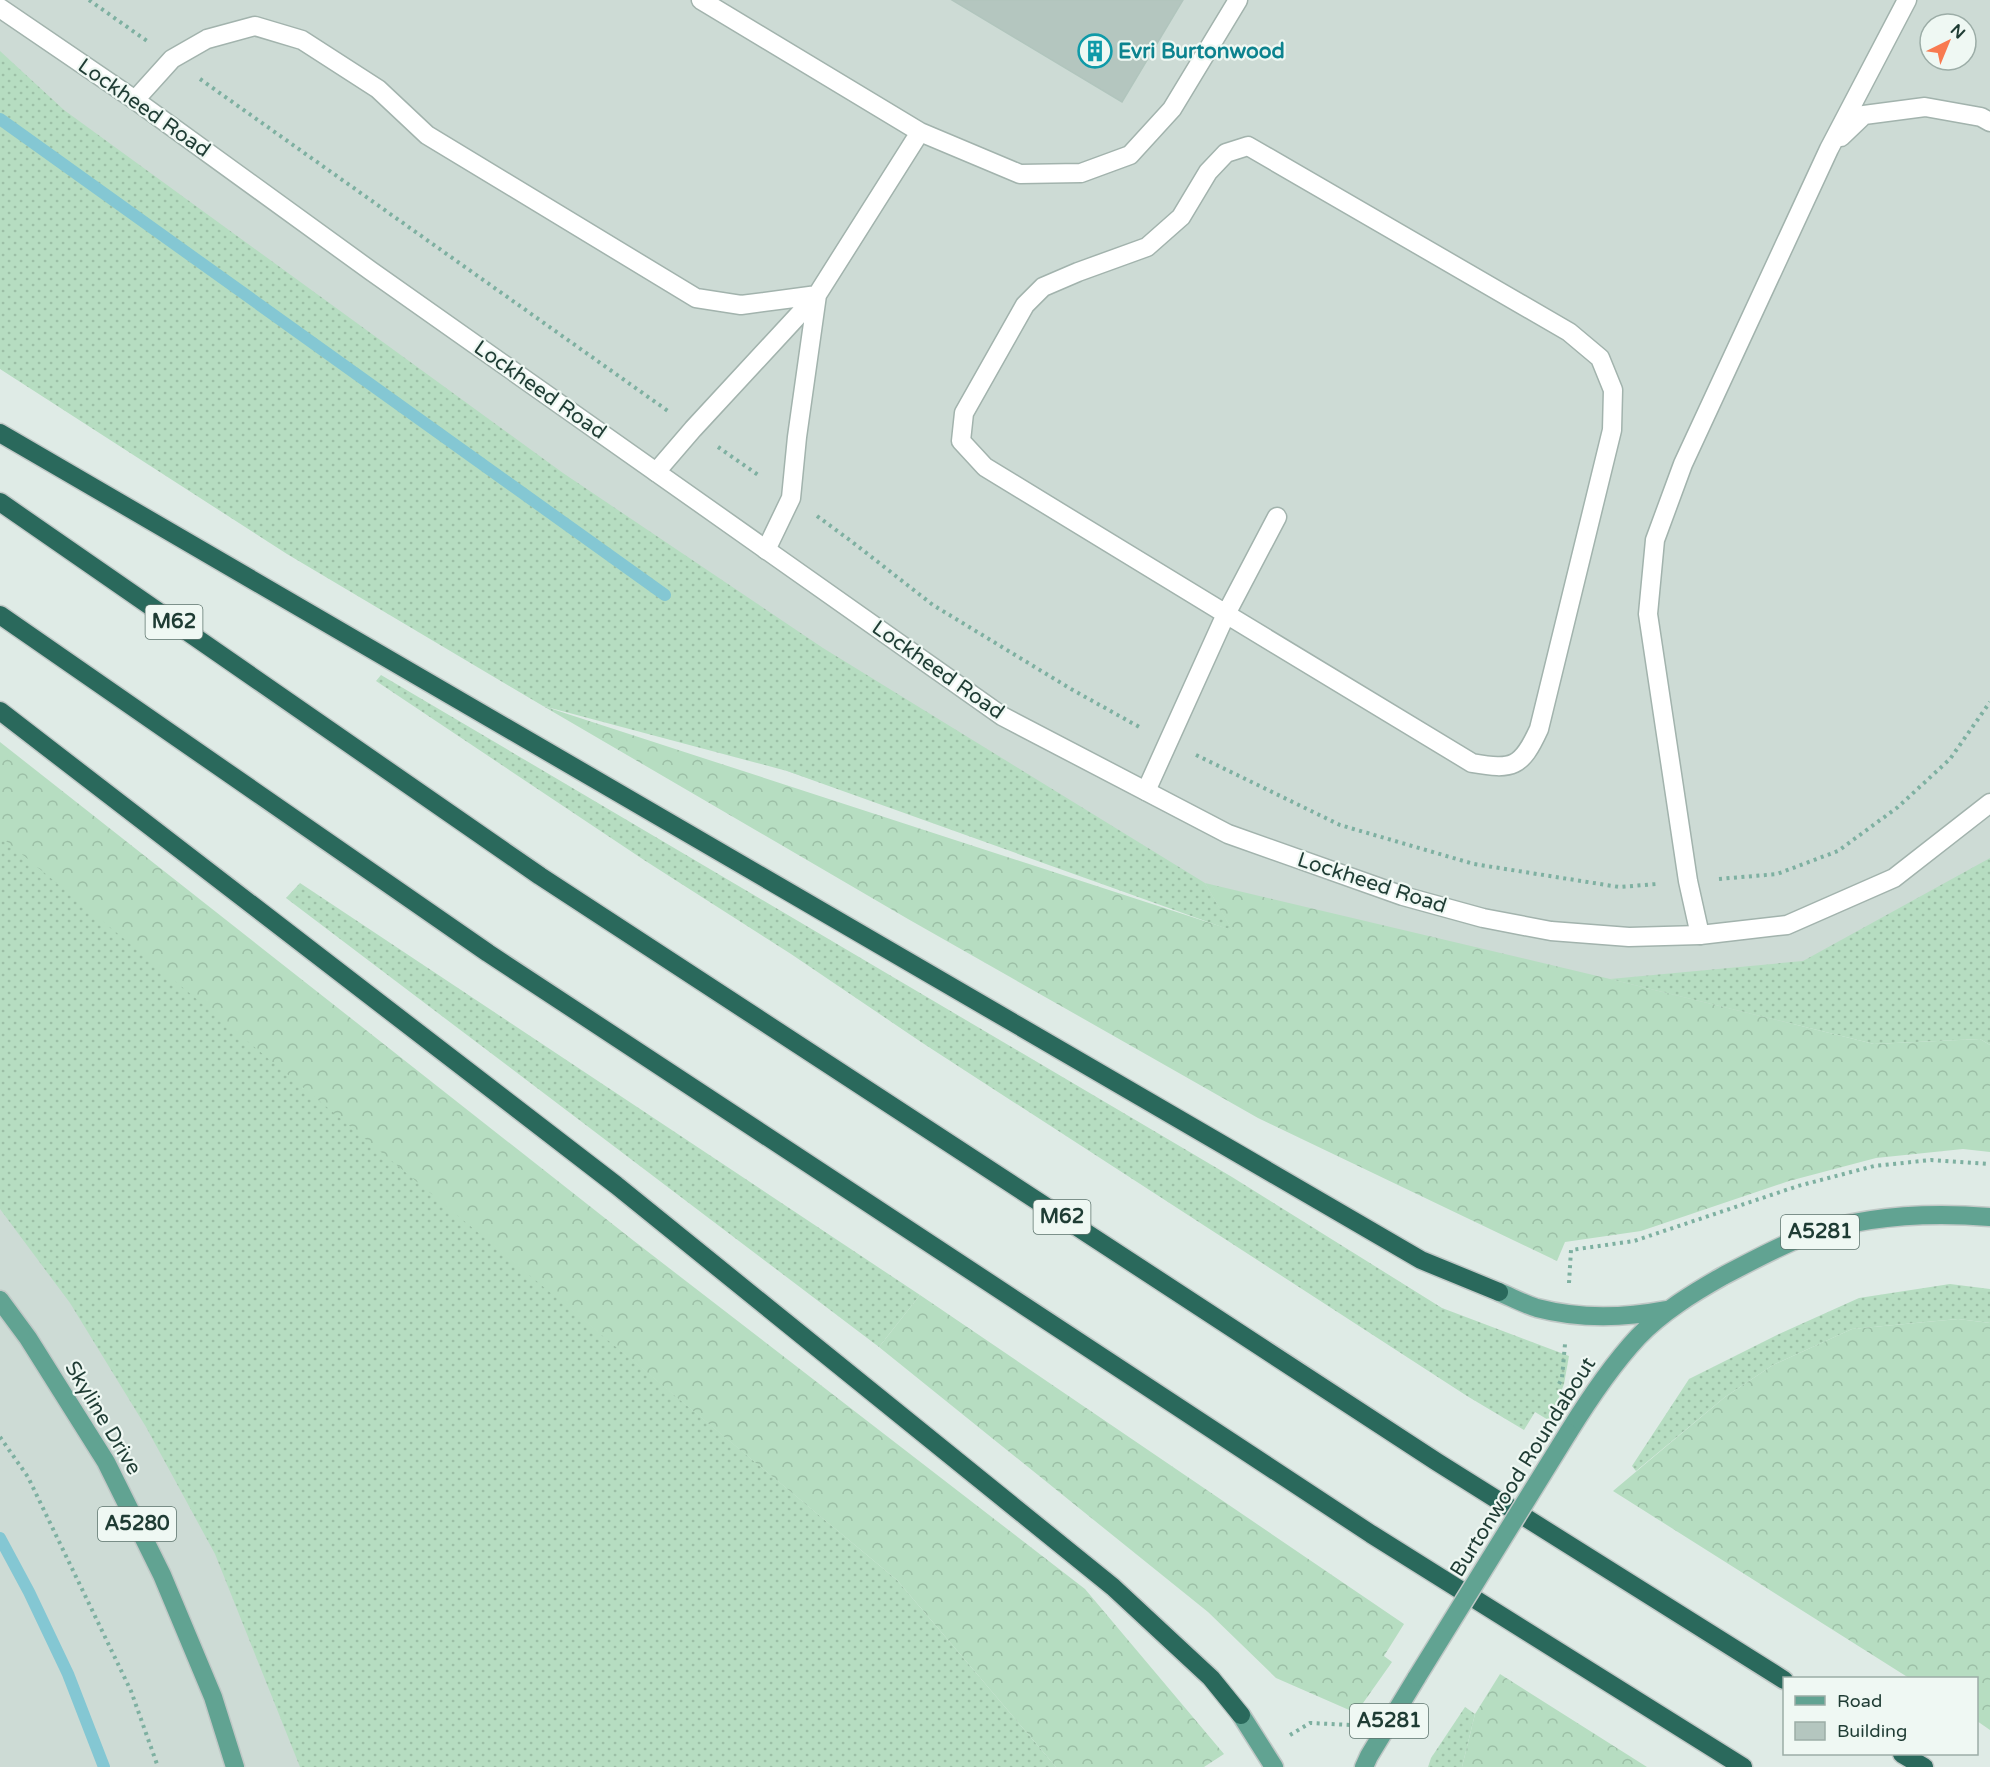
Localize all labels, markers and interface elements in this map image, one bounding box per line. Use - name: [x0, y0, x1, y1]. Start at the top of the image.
- north arrow: [1918, 12, 1978, 72]
- text: N: [1946, 20, 1969, 43]
- building icon: Evri Burtonwood: [1077, 33, 1113, 69]
- place label: Evri Burtonwood: [1118, 39, 1285, 64]
- street label: Lockheed Road: [73, 53, 215, 163]
- street label: Lockheed Road: [469, 335, 611, 445]
- road number: M62: [146, 605, 202, 639]
- street label: Lockheed Road: [867, 615, 1009, 725]
- street label: Lockheed Road: [1294, 847, 1450, 919]
- road number: M62: [1034, 1200, 1090, 1234]
- road number: A5281: [1781, 1215, 1859, 1249]
- street label: Burtonwood Roundabout: [1445, 1353, 1601, 1581]
- street label: Skyline Drive: [59, 1357, 147, 1479]
- road number: A5280: [98, 1507, 176, 1541]
- legend: [1783, 1677, 1978, 1755]
- text: Road: [1837, 1690, 1882, 1712]
- road number: A5281: [1350, 1704, 1428, 1738]
- text: Building: [1837, 1720, 1907, 1742]

